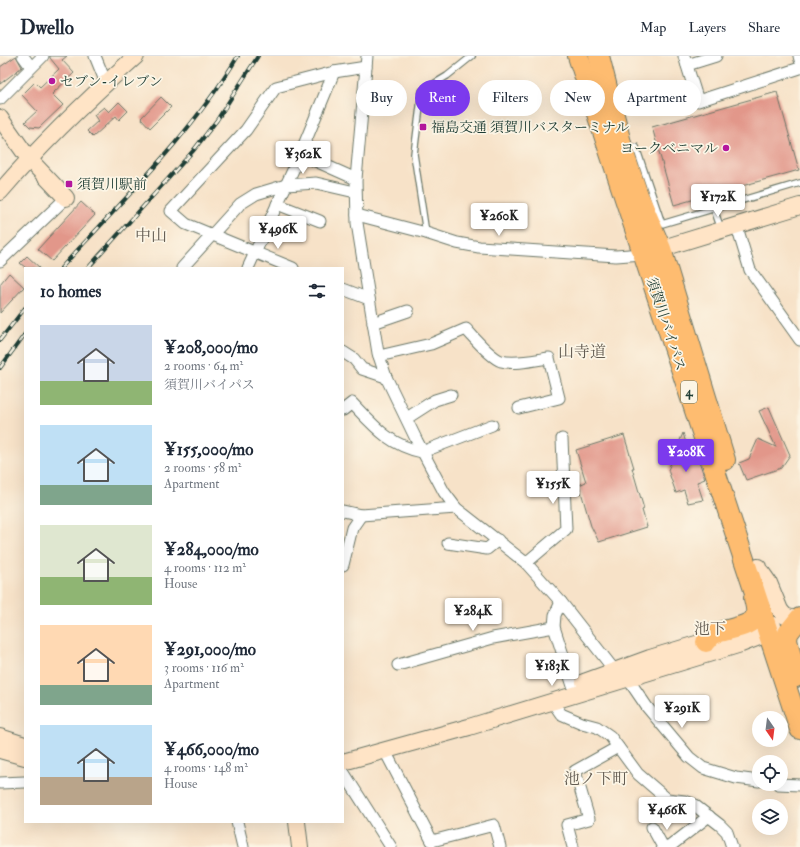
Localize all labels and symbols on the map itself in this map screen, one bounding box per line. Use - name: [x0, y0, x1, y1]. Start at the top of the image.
- place label: セブン-イレブン: [60, 73, 163, 90]
- marker: セブン-イレブン: [47, 76, 57, 86]
- place label: 福島交通 須賀川バスターミナル: [431, 119, 629, 136]
- marker: 福島交通 須賀川バスターミナル: [418, 122, 428, 132]
- place label: ヨークベニマル: [620, 140, 718, 157]
- pin: ¥362K: [275, 141, 331, 175]
- marker: ヨークベニマル: [721, 143, 731, 153]
- place label: 須賀川駅前: [77, 176, 147, 193]
- marker: 須賀川駅前: [64, 179, 74, 189]
- pin: ¥172K: [690, 184, 746, 218]
- pin: ¥260K: [471, 203, 527, 237]
- pin: ¥496K: [250, 216, 306, 250]
- district label: 中山: [135, 226, 167, 246]
- street label: 須賀川バイパス: [643, 275, 689, 373]
- district label: 山寺道: [558, 342, 606, 362]
- road number: 4: [681, 381, 697, 403]
- pin: ¥208K: [658, 439, 714, 473]
- pin: ¥155K: [525, 471, 581, 505]
- pin: ¥284K: [445, 598, 501, 632]
- district label: 池下: [694, 619, 726, 639]
- pin: ¥183K: [524, 653, 580, 687]
- pin: ¥291K: [654, 695, 710, 729]
- north arrow: [752, 711, 788, 747]
- district label: 池ノ下町: [564, 769, 628, 789]
- pin: ¥466K: [639, 797, 695, 831]

